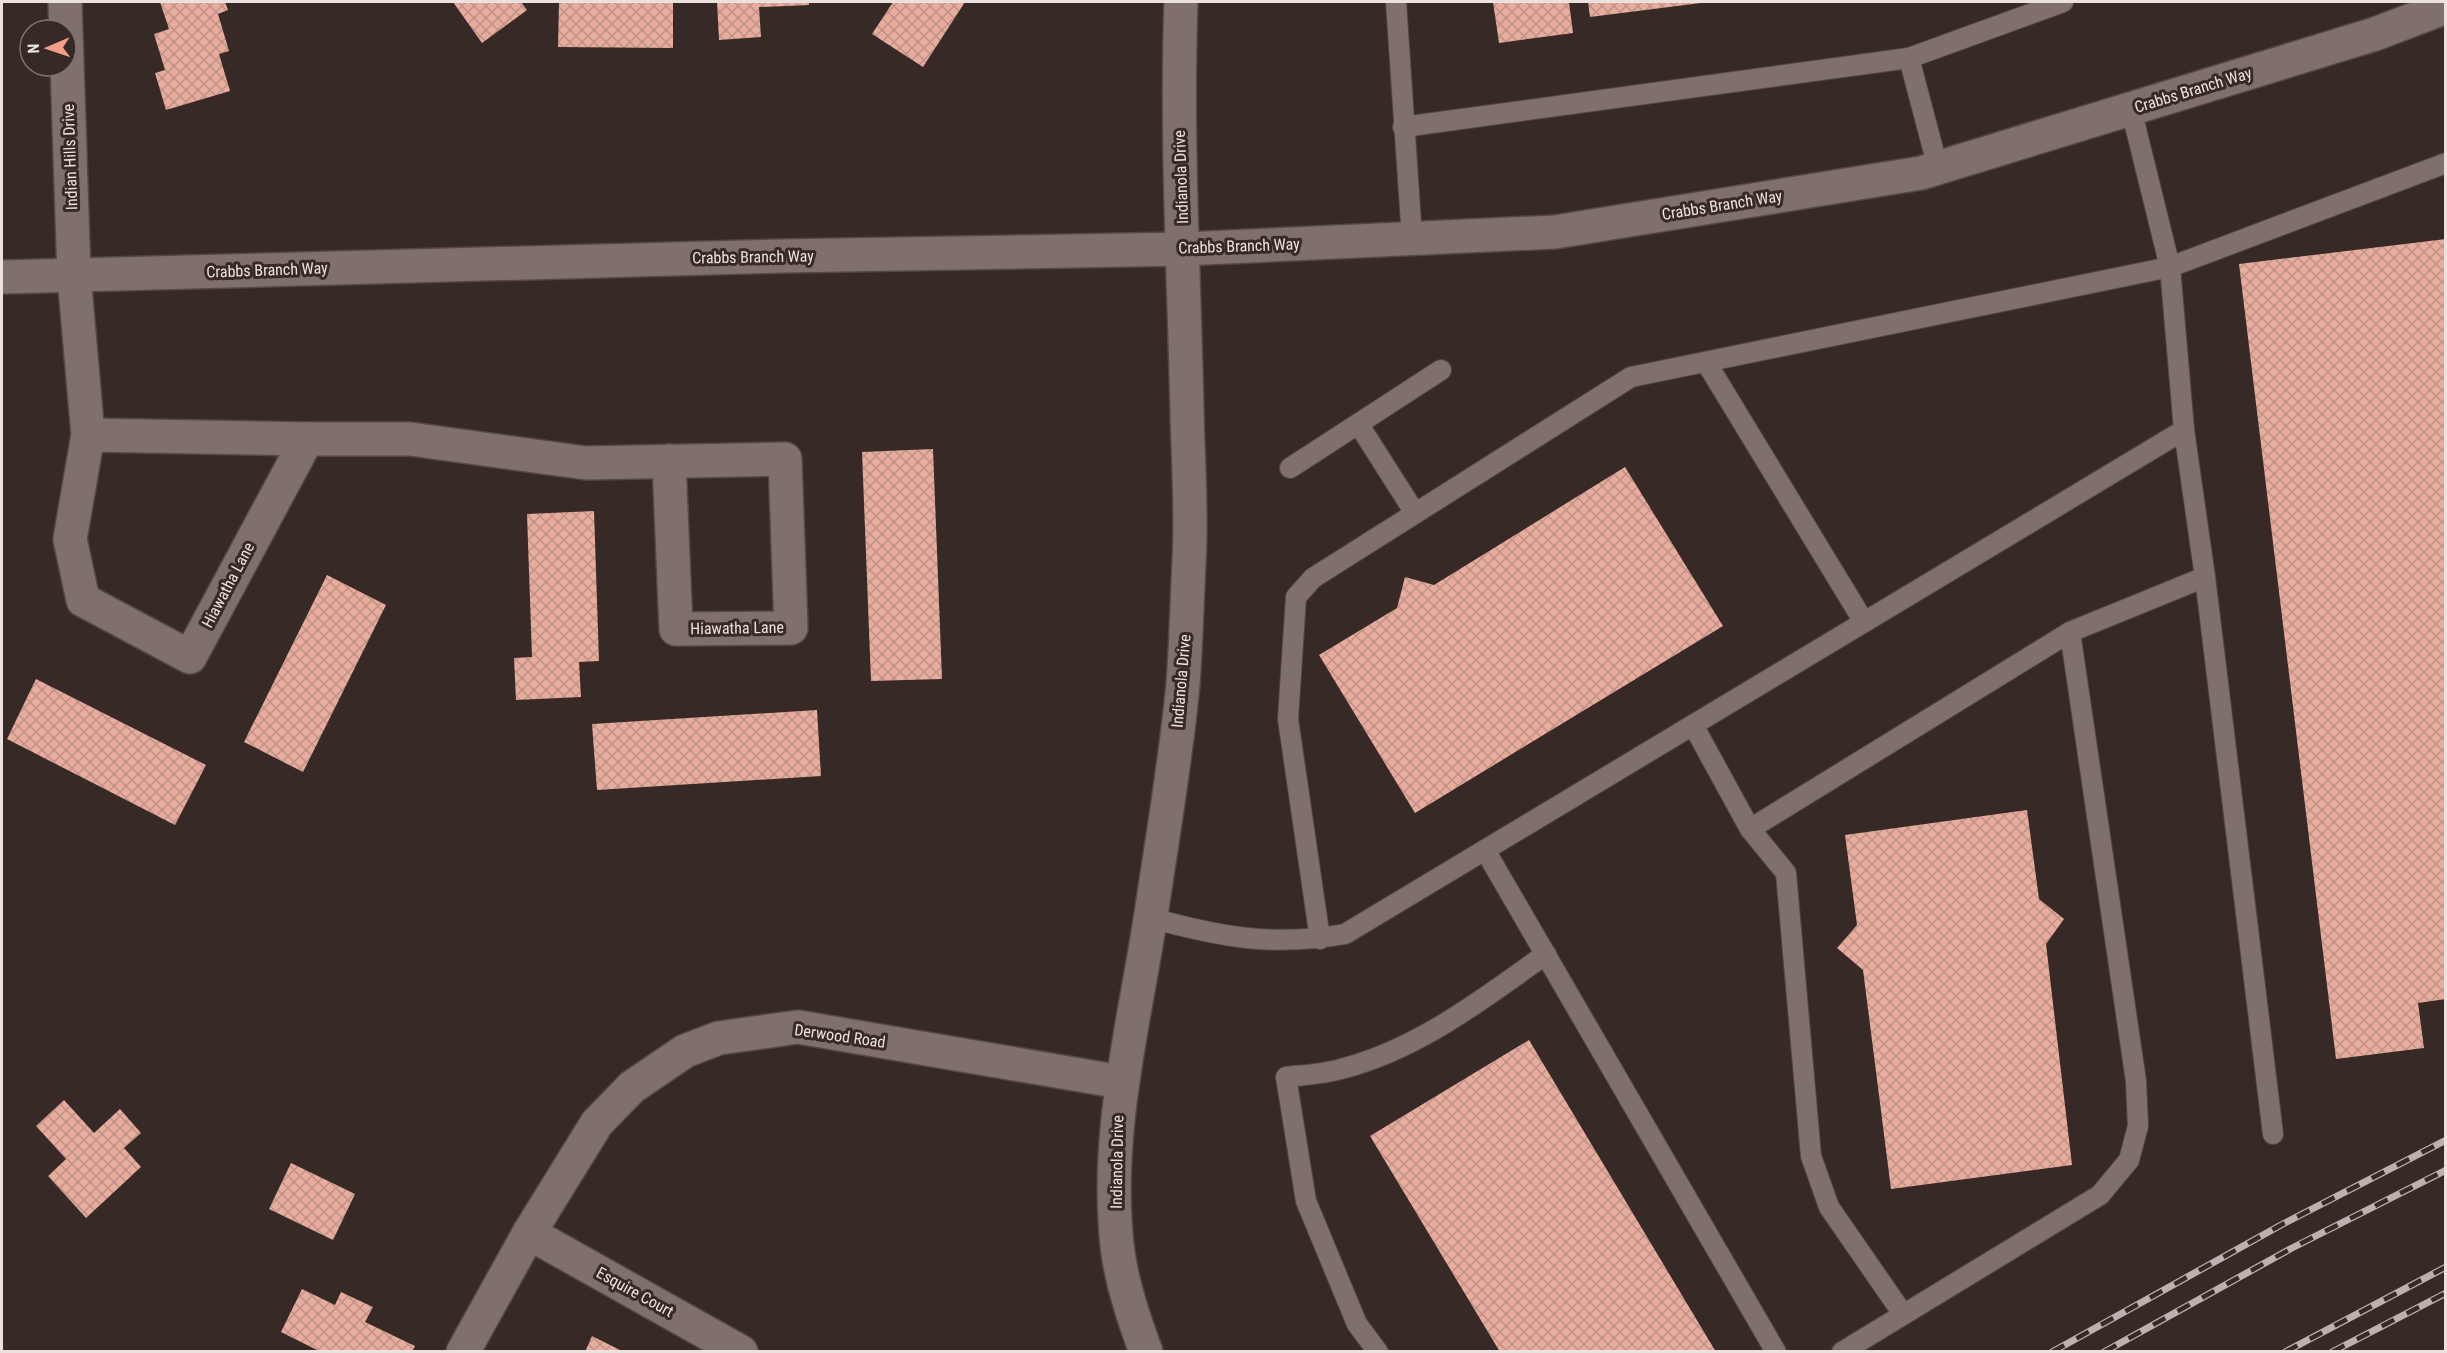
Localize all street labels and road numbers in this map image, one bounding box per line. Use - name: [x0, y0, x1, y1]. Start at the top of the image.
- street label: Crabbs Branch Way: [2132, 63, 2254, 117]
- street label: Indian Hills Drive: [59, 104, 81, 210]
- street label: Indianola Drive: [1170, 130, 1192, 224]
- street label: Crabbs Branch Way: [1660, 186, 1784, 224]
- street label: Crabbs Branch Way: [1178, 234, 1300, 258]
- street label: Crabbs Branch Way: [692, 246, 814, 268]
- street label: Crabbs Branch Way: [206, 258, 328, 282]
- street label: Hiawatha Lane: [198, 539, 258, 631]
- street label: Hiawatha Lane: [690, 618, 784, 638]
- street label: Indianola Drive: [1167, 633, 1195, 729]
- street label: Derwood Road: [793, 1020, 887, 1052]
- street label: Indianola Drive: [1107, 1115, 1127, 1209]
- street label: Esquire Court: [593, 1263, 677, 1321]

